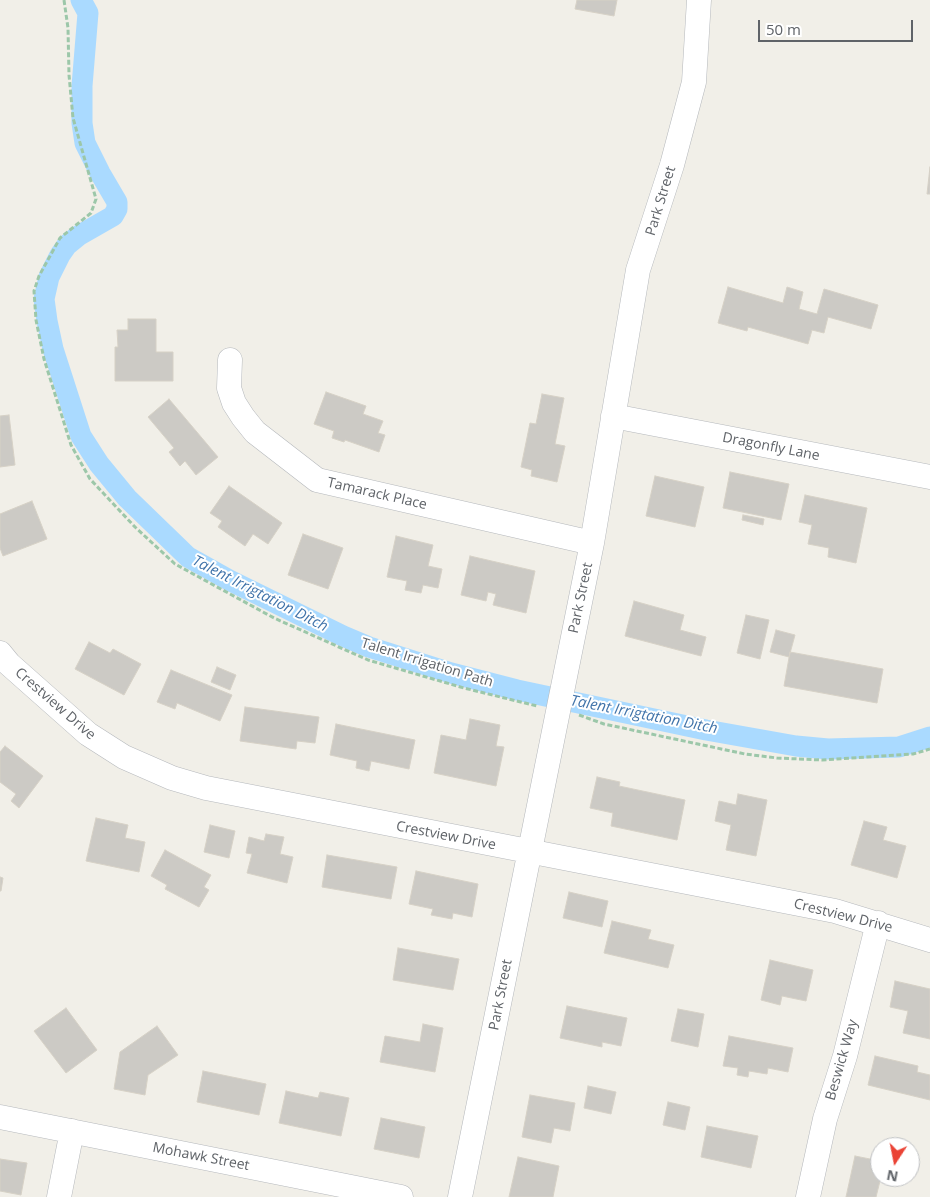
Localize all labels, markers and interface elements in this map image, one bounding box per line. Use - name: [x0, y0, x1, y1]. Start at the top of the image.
- scale bar: [760, 10, 915, 42]
- text: 50 m: [766, 19, 801, 39]
- street label: Park Street: [642, 164, 680, 238]
- street label: Dragonfly Lane: [721, 429, 821, 465]
- street label: Tamarack Place: [326, 474, 428, 514]
- water label: Talent Irrigtation Ditch: [189, 552, 331, 636]
- street label: Park Street: [565, 561, 597, 635]
- street label: Talent Irrigation Path: [359, 635, 495, 691]
- street label: Crestview Drive: [11, 664, 99, 744]
- water label: Talent Irrigtation Ditch: [569, 692, 719, 738]
- street label: Crestview Drive: [395, 818, 497, 854]
- street label: Crestview Drive: [792, 896, 894, 936]
- street label: Park Street: [486, 958, 516, 1032]
- street label: Beswick Way: [822, 1018, 862, 1102]
- north arrow: [870, 1137, 920, 1187]
- street label: Mohawk Street: [151, 1139, 251, 1175]
- text: N: [885, 1166, 900, 1187]

